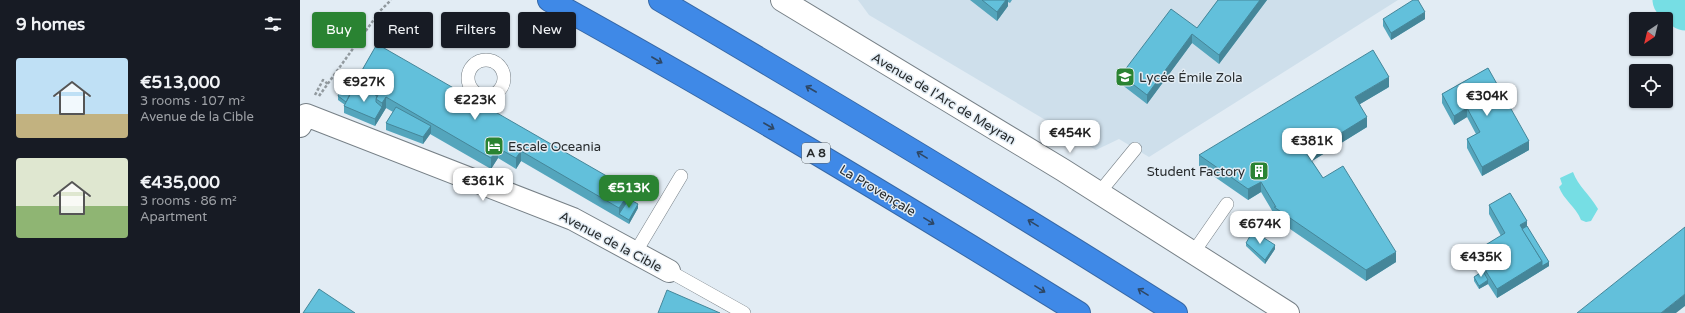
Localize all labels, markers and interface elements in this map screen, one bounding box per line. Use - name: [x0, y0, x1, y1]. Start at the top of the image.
- chip: Buy: [312, 12, 366, 48]
- chip: Rent: [374, 12, 433, 48]
- chip: Filters: [441, 12, 510, 48]
- chip: New: [518, 12, 576, 48]
- north arrow: [1629, 12, 1673, 56]
- map controls: [1629, 12, 1673, 108]
- icon: filters: [262, 13, 284, 35]
- text: 9 homes: [16, 14, 85, 35]
- street label: Avenue de l'Arc de Meyran: [868, 49, 1019, 148]
- one-way arrow: [651, 56, 662, 64]
- button: locate: [1629, 64, 1673, 108]
- school or university icon: Lycée Émile Zola: [1114, 66, 1136, 88]
- pin: €927K: [336, 69, 392, 103]
- place label: Lycée Émile Zola: [1139, 70, 1242, 86]
- text: €513,000: [140, 72, 220, 93]
- icon: home: [48, 74, 96, 122]
- text: €927K: [343, 74, 385, 90]
- pin: €304K: [1459, 83, 1515, 117]
- one-way arrow: [805, 84, 817, 92]
- pin: €223K: [447, 87, 503, 121]
- text: €304K: [1466, 88, 1508, 104]
- text: €223K: [454, 92, 496, 108]
- text: 3 rooms · 107 m²: [140, 93, 245, 109]
- text: Avenue de la Cible: [140, 109, 254, 125]
- pin: €454K: [1042, 120, 1098, 154]
- one-way arrow: [763, 122, 775, 130]
- text: €454K: [1049, 125, 1091, 141]
- pin: €381K: [1284, 128, 1340, 162]
- text: €381K: [1291, 133, 1333, 149]
- hotel icon: Escale Oceania: [483, 135, 505, 157]
- place label: Escale Oceania: [508, 139, 601, 155]
- road number: A 8: [802, 143, 830, 163]
- one-way arrow: [916, 151, 928, 159]
- building icon: Student Factory: [1248, 160, 1270, 182]
- street label: La Provençale: [836, 162, 919, 220]
- place label: Student Factory: [1147, 164, 1245, 180]
- pin: €361K: [455, 168, 511, 202]
- text: €435,000: [140, 172, 220, 193]
- text: €361K: [462, 173, 504, 189]
- icon: home: [48, 174, 96, 222]
- pin: €513K: [601, 175, 657, 209]
- text: €513K: [608, 180, 650, 196]
- text: 3 rooms · 86 m²: [140, 193, 237, 209]
- street label: Avenue de la Cible: [557, 208, 665, 276]
- text: Apartment: [140, 209, 207, 225]
- pin: €674K: [1232, 211, 1288, 245]
- text: €674K: [1239, 216, 1281, 232]
- one-way arrow: [923, 218, 935, 226]
- one-way arrow: [1028, 219, 1039, 227]
- pin: €435K: [1453, 244, 1509, 278]
- text: €435K: [1460, 249, 1502, 265]
- one-way arrow: [1034, 285, 1046, 293]
- one-way arrow: [1138, 288, 1149, 296]

